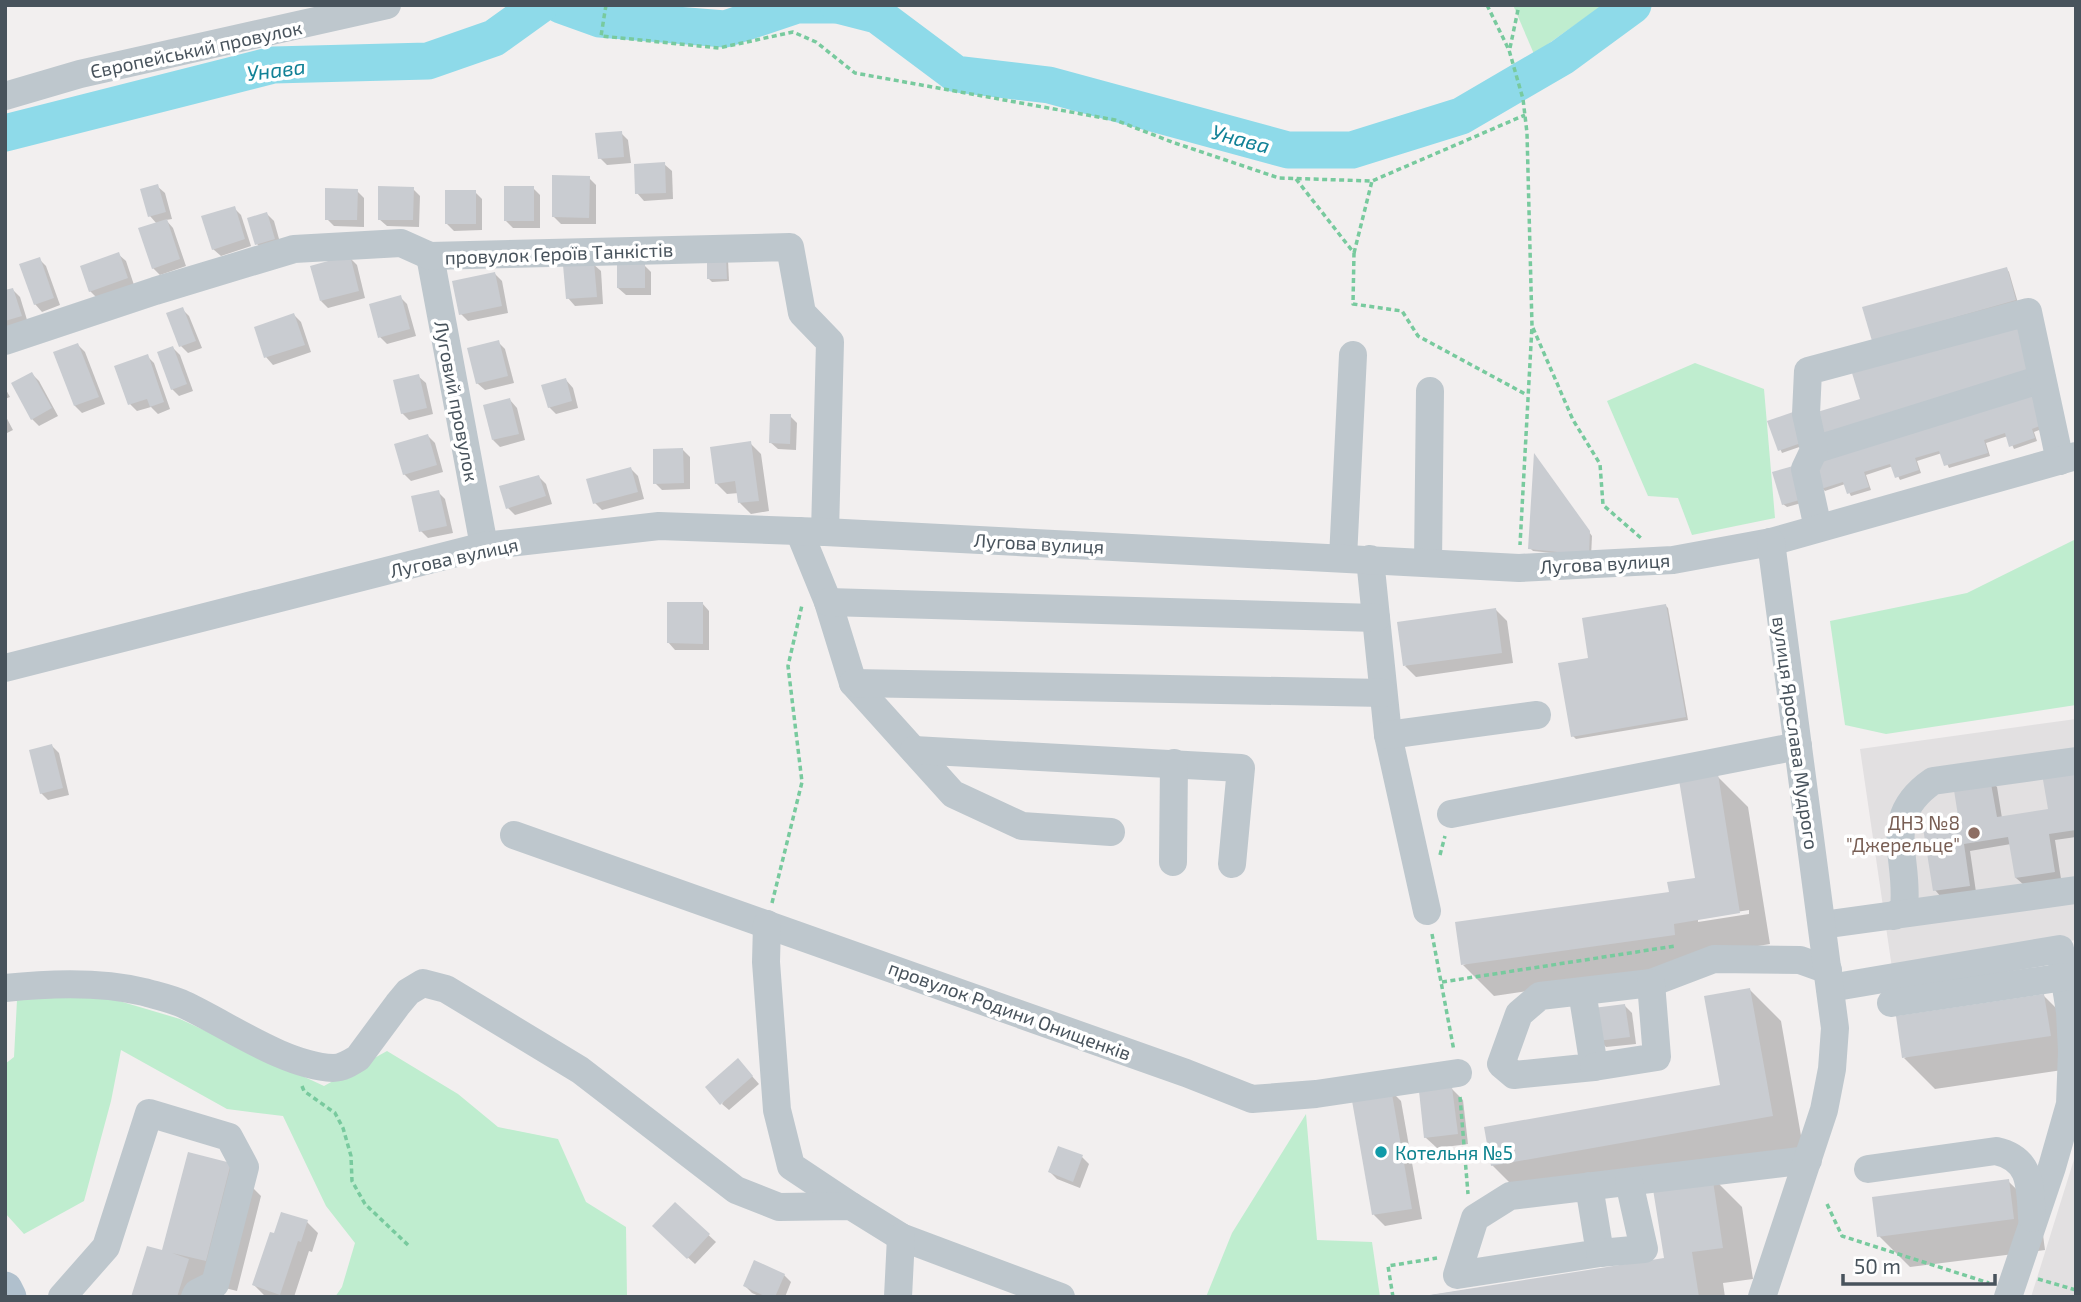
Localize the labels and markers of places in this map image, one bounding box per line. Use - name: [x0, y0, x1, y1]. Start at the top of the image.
- place label: ДНЗ №8 "Джерельце": [1846, 811, 1960, 856]
- marker: ДНЗ №8 "Джерельце": [1966, 825, 1982, 841]
- place label: Котельня №5: [1395, 1141, 1513, 1164]
- marker: Котельня №5: [1373, 1144, 1389, 1160]

